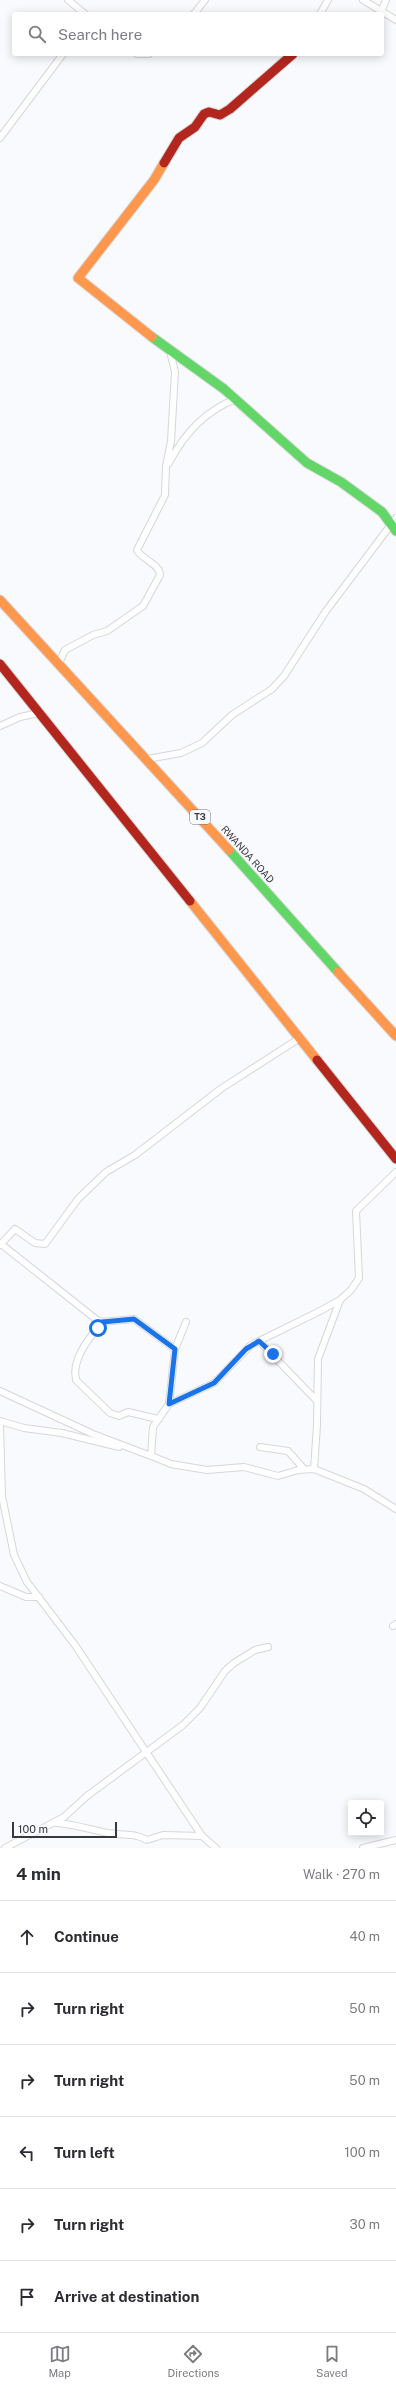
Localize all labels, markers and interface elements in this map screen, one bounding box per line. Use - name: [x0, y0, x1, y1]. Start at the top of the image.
- search box: [12, 12, 384, 56]
- icon: search: [26, 23, 48, 45]
- text: Search here: [58, 26, 142, 43]
- road number: T3: [190, 810, 210, 824]
- street label: RWANDA ROAD: [219, 823, 277, 885]
- route start: [89, 1319, 107, 1337]
- route end: [264, 1345, 282, 1363]
- map controls: [348, 1800, 384, 1836]
- button: locate: [348, 1800, 384, 1836]
- scale bar: [12, 1820, 117, 1839]
- text: 100 m: [18, 1823, 48, 1835]
- text: 4 min: [16, 1864, 61, 1884]
- text: Walk · 270 m: [303, 1867, 380, 1882]
- icon: ahead: [16, 1926, 38, 1948]
- text: Continue: [54, 1928, 119, 1945]
- text: 40 m: [349, 1929, 380, 1944]
- icon: right: [16, 1998, 38, 2020]
- text: Turn right: [54, 2000, 124, 2017]
- text: 50 m: [349, 2001, 380, 2016]
- icon: right: [16, 2070, 38, 2092]
- text: Turn right: [54, 2072, 124, 2089]
- text: 50 m: [349, 2073, 380, 2088]
- icon: left: [16, 2142, 38, 2164]
- text: Turn left: [54, 2144, 115, 2161]
- text: 100 m: [344, 2145, 380, 2160]
- icon: right: [16, 2214, 38, 2236]
- text: Turn right: [54, 2216, 124, 2233]
- text: 30 m: [350, 2217, 380, 2232]
- icon: arrive: [16, 2286, 38, 2308]
- text: Arrive at destination: [54, 2288, 199, 2305]
- tab: Map: [48, 2343, 71, 2379]
- tab: Directions: [168, 2343, 219, 2379]
- tab: Saved: [316, 2343, 348, 2379]

